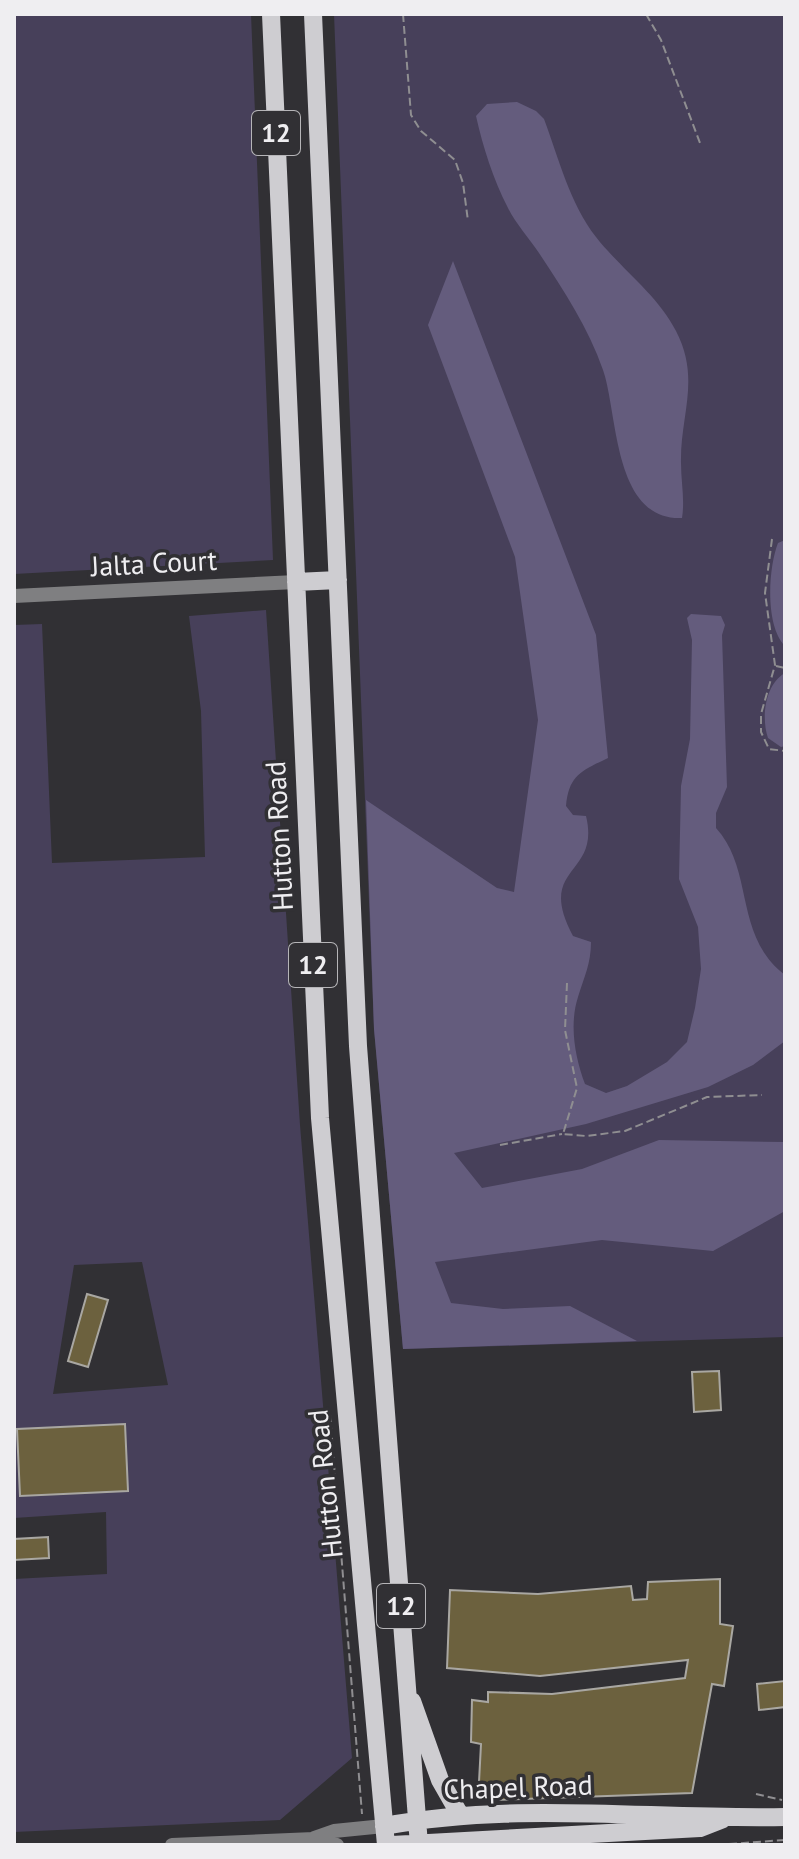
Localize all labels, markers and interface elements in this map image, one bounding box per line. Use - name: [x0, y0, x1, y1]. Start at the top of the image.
- road number: 12: [252, 111, 300, 155]
- street label: Jalta Court: [89, 541, 218, 584]
- street label: Hutton Road: [256, 760, 301, 912]
- road number: 12: [289, 943, 337, 987]
- street label: Hutton Road: [298, 1408, 351, 1560]
- road number: 12: [377, 1584, 425, 1628]
- street label: Chapel Road: [443, 1765, 593, 1808]

